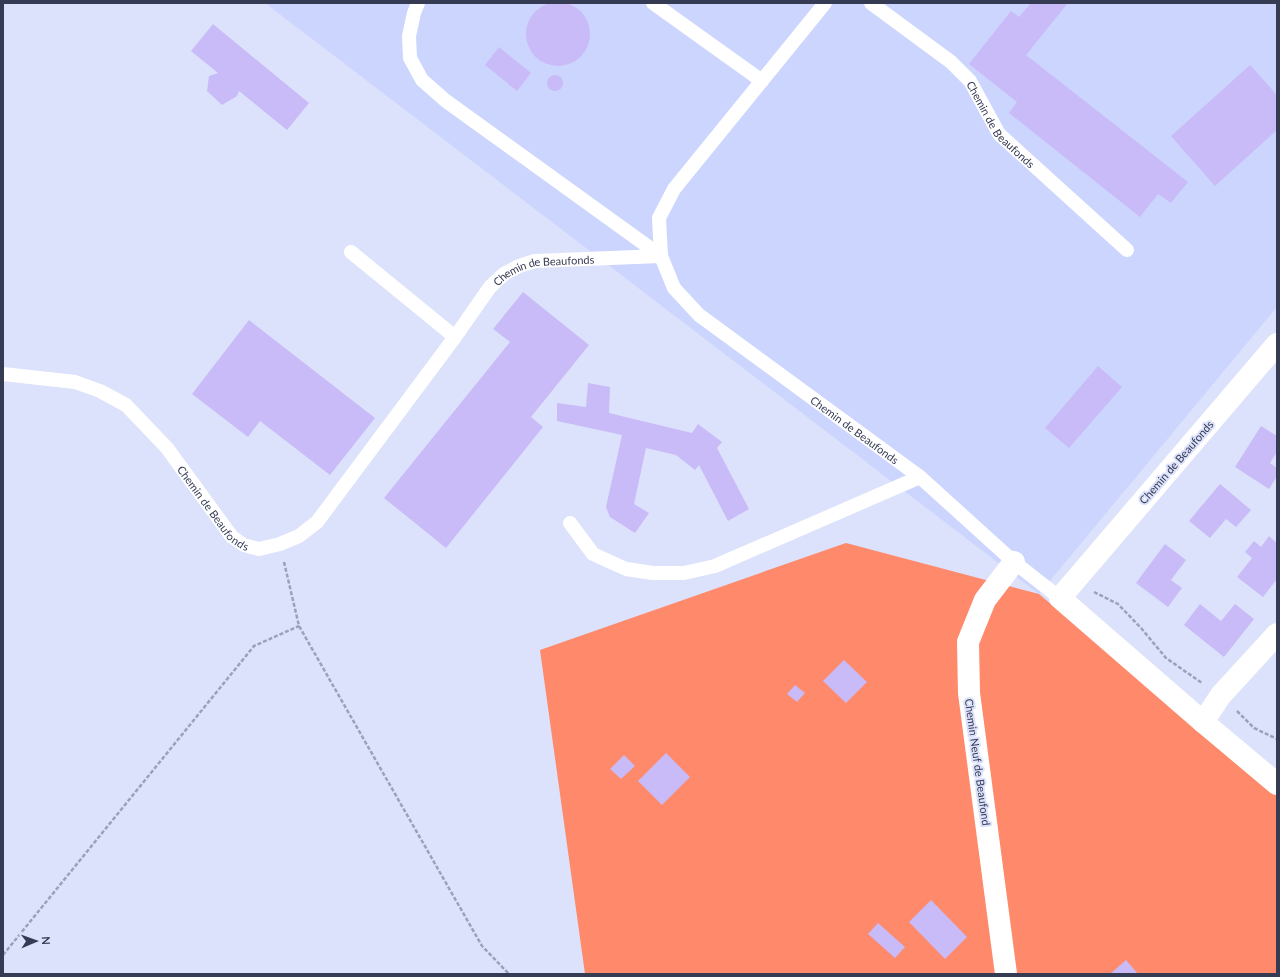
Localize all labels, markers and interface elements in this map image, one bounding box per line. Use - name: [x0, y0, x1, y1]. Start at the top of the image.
- street label: Chemin de Beaufonds: [965, 78, 1038, 170]
- street label: Chemin de Beaufonds: [490, 252, 595, 288]
- street label: Chemin de Beaufonds: [808, 393, 902, 466]
- street label: Chemin de Beaufonds: [1136, 418, 1216, 506]
- street label: Chemin de Beaufonds: [175, 463, 250, 553]
- street label: Chemin Neuf de Beaufond: [963, 698, 993, 826]
- north arrow: [16, 921, 56, 961]
- text: N: [40, 936, 53, 945]

